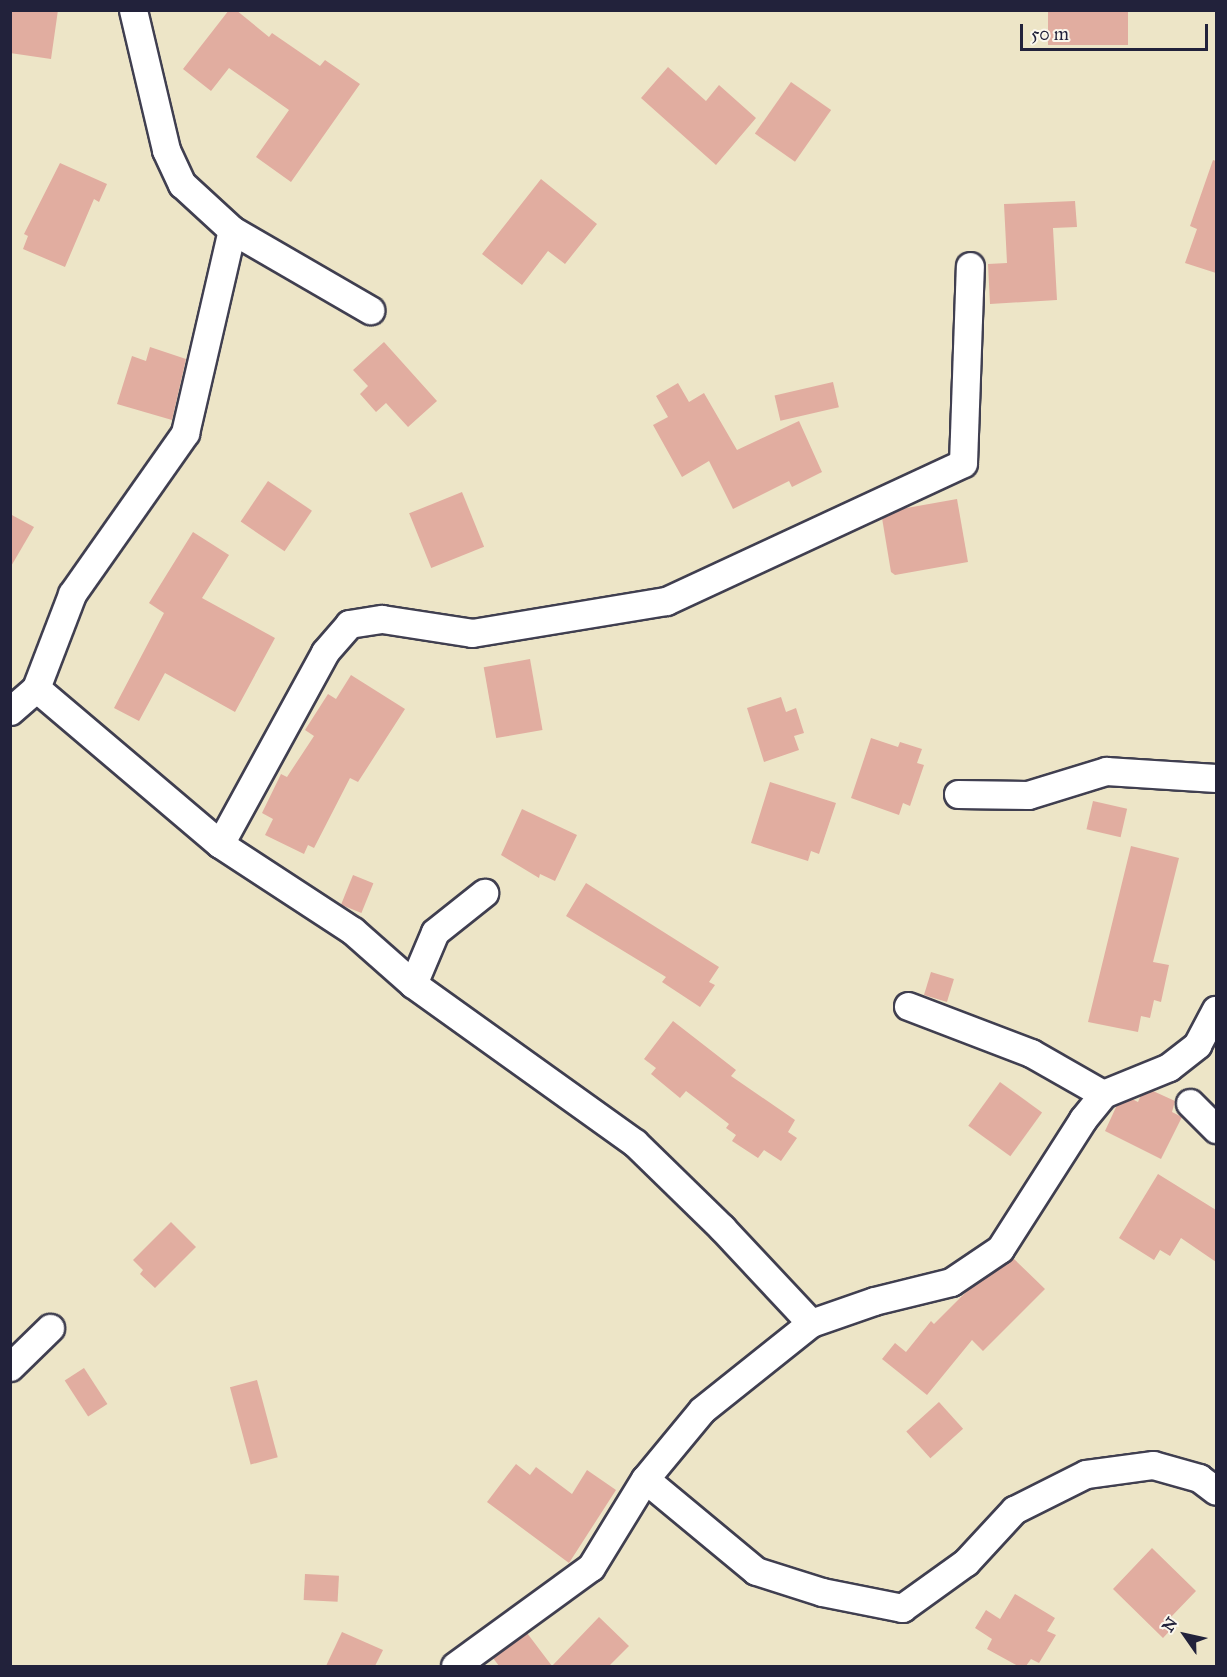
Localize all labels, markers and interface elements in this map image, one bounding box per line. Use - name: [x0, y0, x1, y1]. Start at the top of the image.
- scale bar: [1023, 12, 1210, 50]
- text: 50 m: [1031, 23, 1069, 45]
- north arrow: [1155, 1605, 1215, 1665]
- text: N: [1158, 1614, 1181, 1636]

